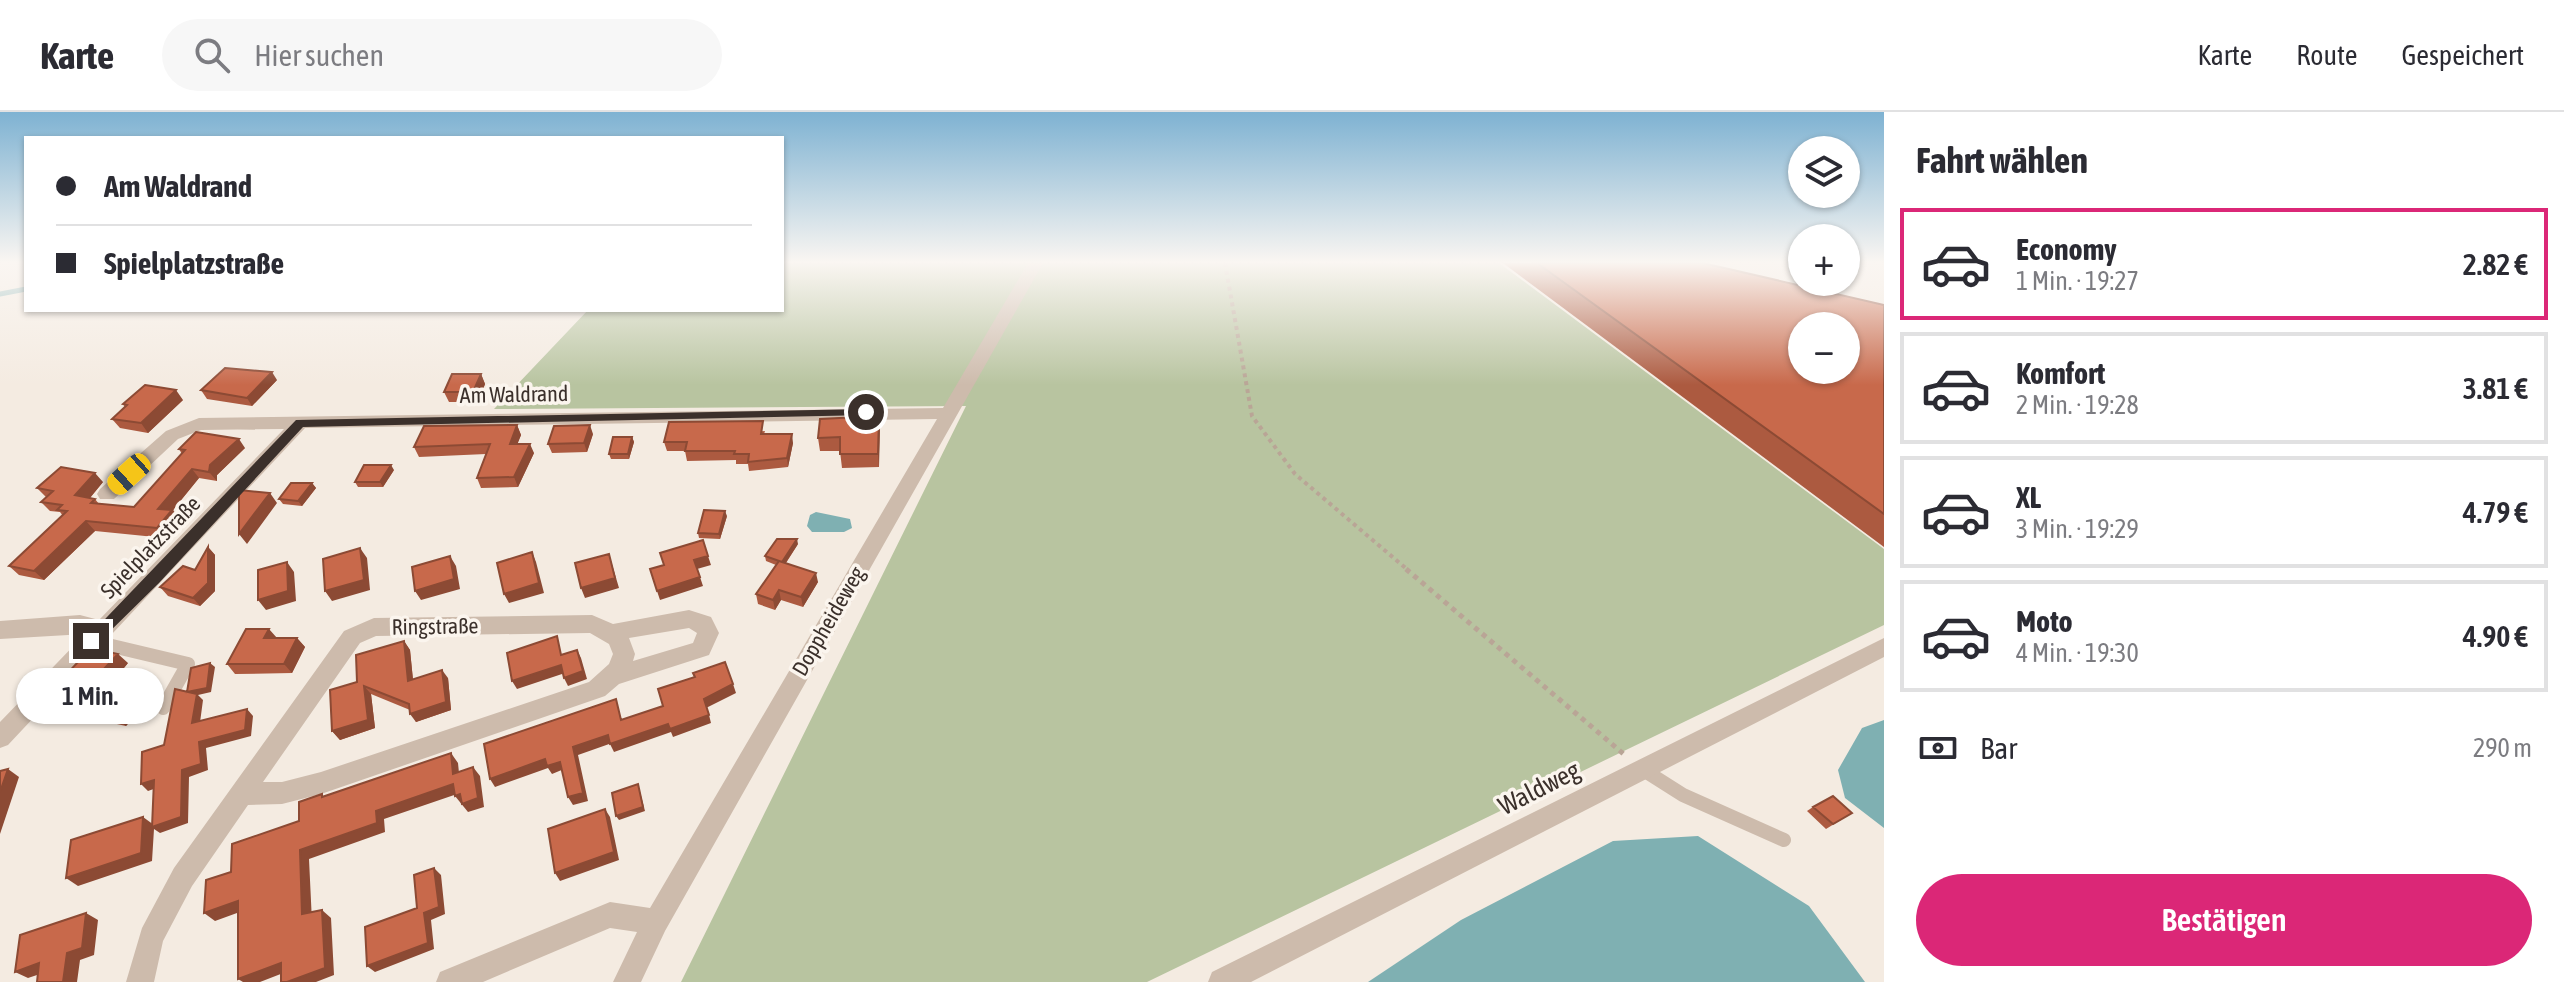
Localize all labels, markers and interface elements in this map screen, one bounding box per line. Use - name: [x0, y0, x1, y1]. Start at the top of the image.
- search box: [162, 19, 722, 91]
- icon: search: [190, 33, 234, 77]
- text: Karte: [40, 34, 114, 77]
- text: Hier suchen: [254, 38, 384, 72]
- text: Karte: [2198, 39, 2252, 71]
- text: Route: [2296, 39, 2357, 71]
- text: Gespeichert: [2401, 39, 2524, 71]
- map controls: [1788, 136, 1860, 384]
- button: layers: [1788, 136, 1860, 208]
- text: Fahrt wählen: [1916, 139, 2088, 181]
- text: Am Waldrand: [104, 169, 252, 203]
- button: +: [1788, 224, 1860, 296]
- icon: car: [1920, 228, 1992, 300]
- text: Economy: [2016, 232, 2117, 266]
- text: Spielplatzstraße: [104, 246, 284, 280]
- text: 2.82 €: [2463, 247, 2528, 281]
- text: 1 Min. · 19:27: [2016, 266, 2139, 296]
- button: −: [1788, 312, 1860, 384]
- icon: car: [1920, 352, 1992, 424]
- text: Komfort: [2016, 356, 2105, 390]
- text: 3.81 €: [2463, 371, 2528, 405]
- street label: Am Waldrand: [459, 380, 569, 408]
- text: 2 Min. · 19:28: [2016, 390, 2139, 420]
- route start: [848, 394, 884, 430]
- car: [103, 449, 155, 499]
- icon: car: [1920, 476, 1992, 548]
- text: XL: [2016, 480, 2041, 514]
- street label: Spielplatzstraße: [95, 490, 205, 604]
- text: 4.79 €: [2463, 495, 2528, 529]
- text: 3 Min. · 19:29: [2016, 514, 2139, 544]
- street label: Doppheideweg: [786, 561, 870, 680]
- icon: car: [1920, 600, 1992, 672]
- text: Moto: [2016, 604, 2073, 638]
- street label: Ringstraße: [391, 612, 479, 640]
- text: 4.90 €: [2463, 619, 2528, 653]
- route end: [73, 623, 109, 659]
- text: 4 Min. · 19:30: [2016, 638, 2139, 668]
- callout: 1 Min.: [17, 669, 165, 725]
- text: 1 Min.: [62, 681, 118, 711]
- icon: cash: [1916, 726, 1960, 770]
- text: Bar: [1980, 731, 2017, 765]
- text: 290 m: [2473, 733, 2532, 763]
- street label: Waldweg: [1493, 754, 1585, 821]
- button: Bestätigen: [1916, 874, 2532, 966]

